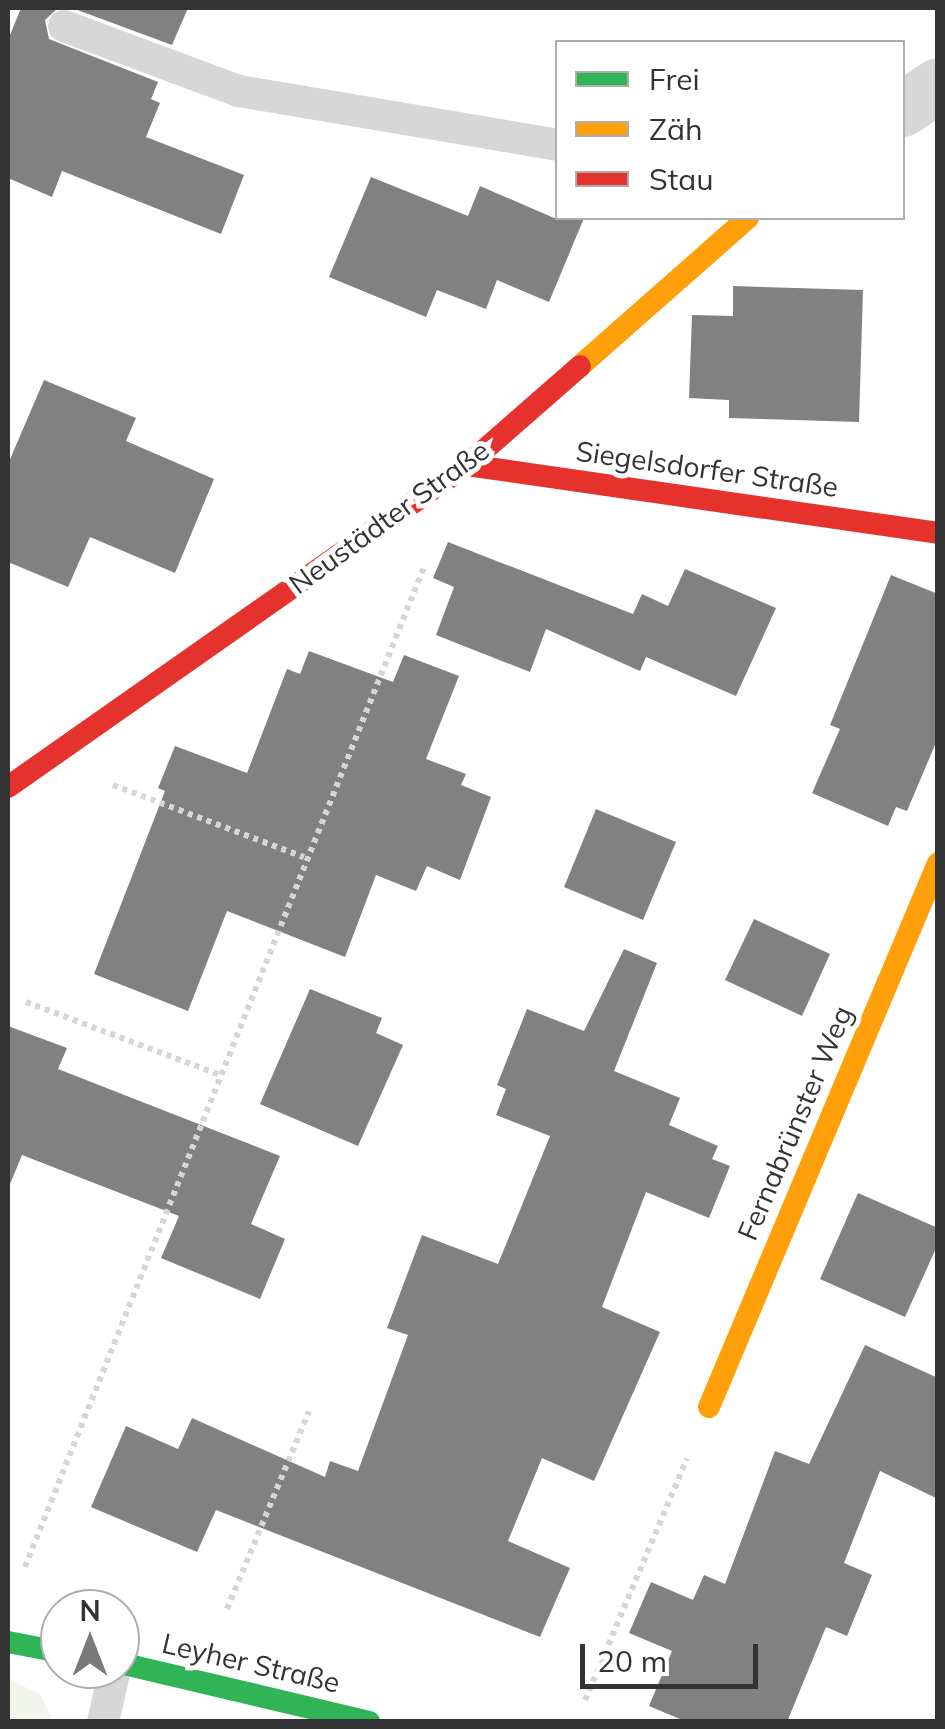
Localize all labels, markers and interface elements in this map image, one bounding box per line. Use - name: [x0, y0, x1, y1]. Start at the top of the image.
- legend: [555, 40, 905, 220]
- text: Frei: [649, 60, 700, 98]
- text: Zäh: [649, 110, 702, 148]
- text: Stau: [649, 160, 713, 198]
- street label: Neustädter Straße: [283, 433, 495, 601]
- street label: Siegelsdorfer Straße: [574, 434, 840, 504]
- street label: Fernabrünster Weg: [730, 1001, 860, 1245]
- north arrow: [40, 1589, 140, 1689]
- text: N: [79, 1593, 101, 1628]
- scale bar: [585, 1624, 762, 1686]
- street label: Leyher Straße: [159, 1626, 343, 1700]
- text: 20 m: [597, 1642, 667, 1680]

